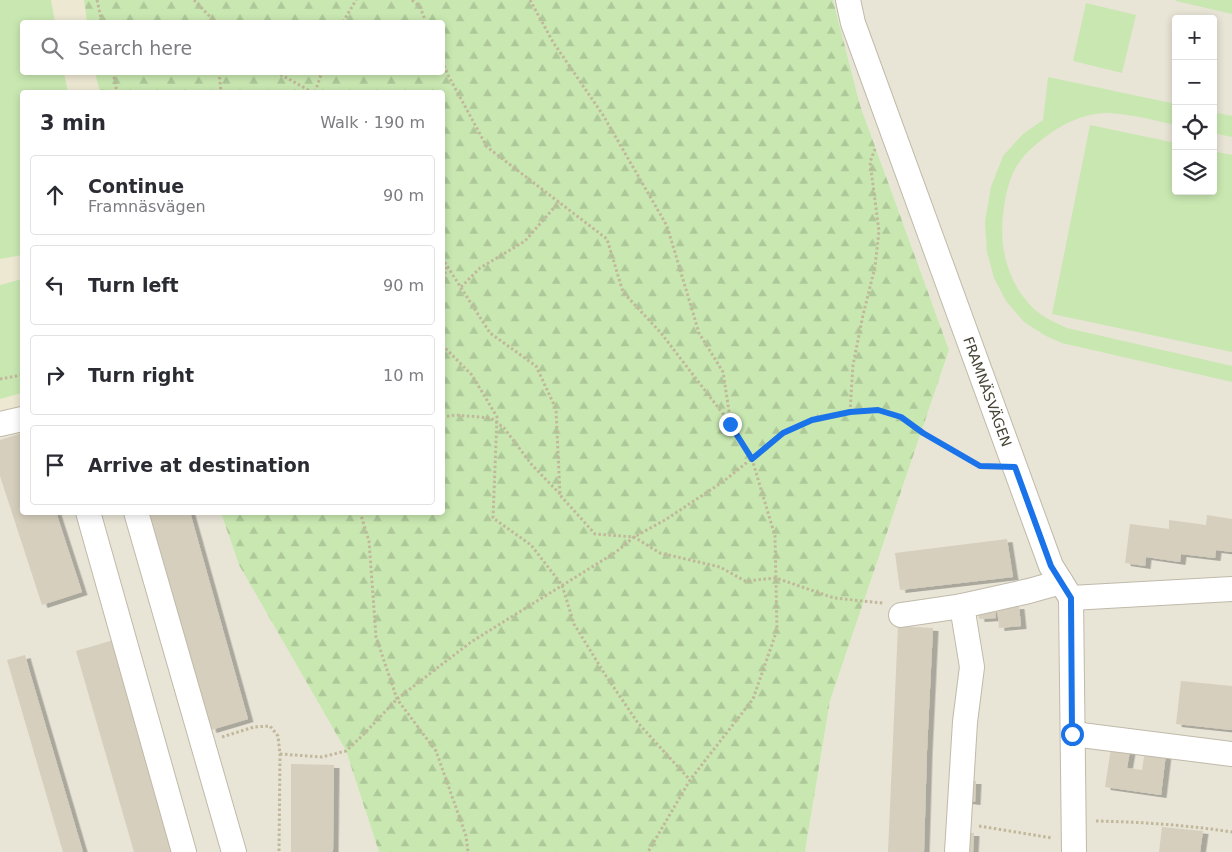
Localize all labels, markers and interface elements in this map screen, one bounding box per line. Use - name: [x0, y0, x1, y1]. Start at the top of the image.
- map controls: [1172, 15, 1217, 195]
- button: +: [1172, 15, 1217, 60]
- search box: [20, 20, 445, 75]
- icon: search: [38, 34, 66, 62]
- text: Search here: [78, 37, 192, 59]
- button: −: [1172, 60, 1217, 105]
- button: locate: [1172, 105, 1217, 150]
- text: 3 min: [40, 111, 106, 135]
- text: Walk · 190 m: [320, 113, 425, 132]
- button: layers: [1172, 150, 1217, 195]
- text: Continue: [88, 175, 184, 197]
- icon: ahead: [41, 181, 69, 209]
- text: 90 m: [383, 186, 424, 205]
- text: Framnäsvägen: [88, 197, 206, 216]
- icon: left: [41, 271, 69, 299]
- text: Turn left: [88, 274, 179, 296]
- text: 90 m: [383, 276, 424, 295]
- street label: FRAMNÄSVÄGEN: [960, 334, 1015, 449]
- icon: right: [41, 361, 69, 389]
- text: Turn right: [88, 364, 194, 386]
- text: 10 m: [383, 366, 424, 385]
- route end: [719, 413, 742, 436]
- icon: arrive: [41, 451, 69, 479]
- text: Arrive at destination: [88, 454, 310, 476]
- route start: [1061, 723, 1084, 746]

